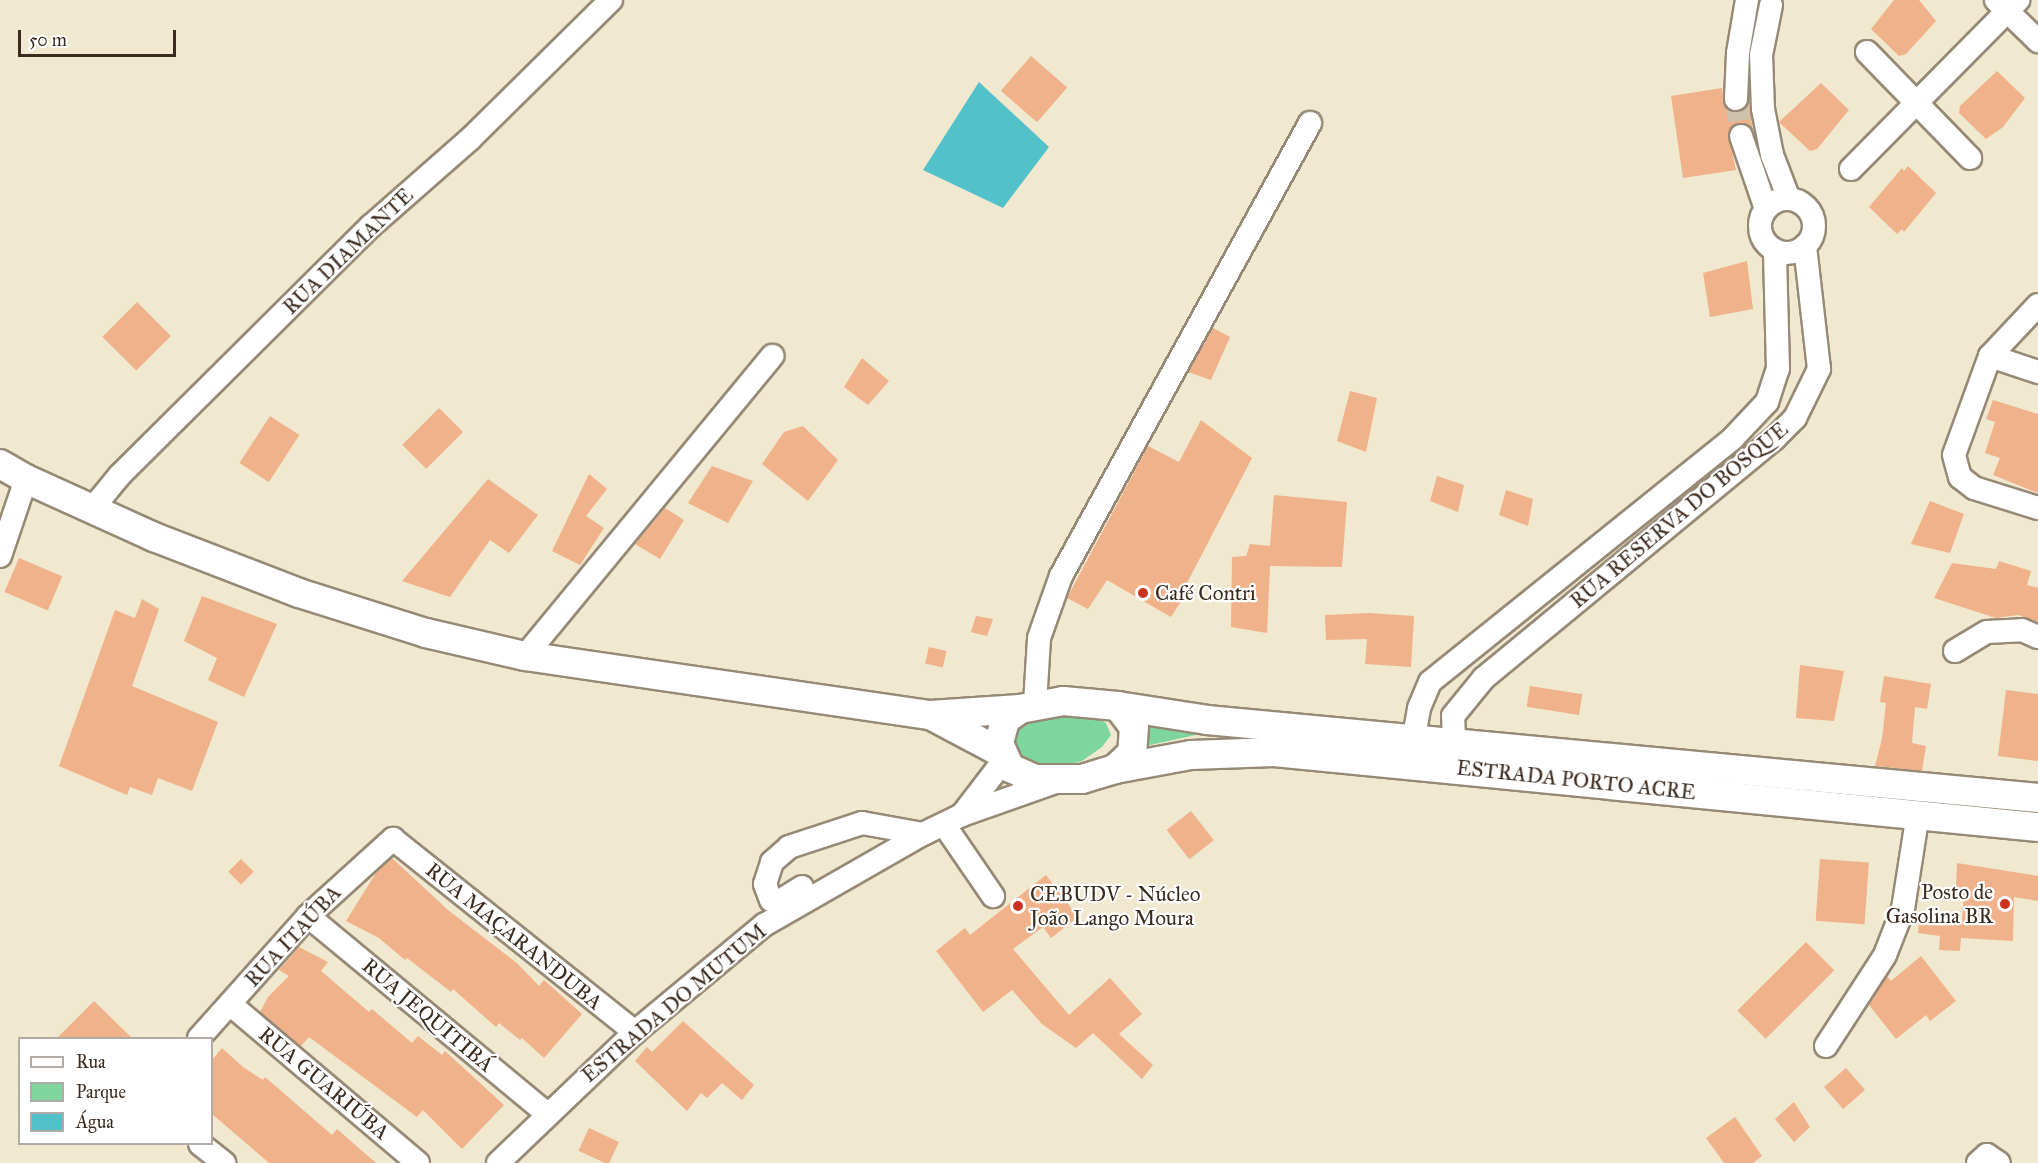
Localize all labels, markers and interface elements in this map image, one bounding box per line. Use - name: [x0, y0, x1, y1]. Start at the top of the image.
- scale bar: [21, 18, 178, 56]
- text: 50 m: [29, 29, 67, 51]
- street label: RUA DIAMANTE: [278, 183, 418, 319]
- street label: RUA RESERVA DO BOSQUE: [1565, 417, 1793, 613]
- place label: Café Contri: [1155, 580, 1256, 606]
- marker: Café Contri: [1136, 586, 1150, 600]
- street label: ESTRADA PORTO ACRE: [1455, 755, 1697, 805]
- street label: RUA MAÇARANDUBA: [421, 857, 607, 1015]
- place label: Posto de Gasolina BR: [1886, 879, 1993, 929]
- street label: RUA ITAÚBA: [240, 880, 346, 992]
- place label: CEBUDV - Núcleo João Lango Moura: [1030, 881, 1201, 931]
- marker: Posto de Gasolina BR: [1998, 897, 2012, 911]
- marker: CEBUDV - Núcleo João Lango Moura: [1011, 899, 1025, 913]
- street label: ESTRADA DO MUTUM: [577, 918, 771, 1088]
- street label: RUA JEQUITIBÁ: [357, 953, 499, 1077]
- street label: RUA GUARIÚBA: [254, 1021, 394, 1145]
- legend: [18, 1037, 213, 1145]
- text: Rua: [76, 1051, 106, 1073]
- text: Parque: [76, 1081, 126, 1103]
- text: Água: [76, 1111, 114, 1133]

